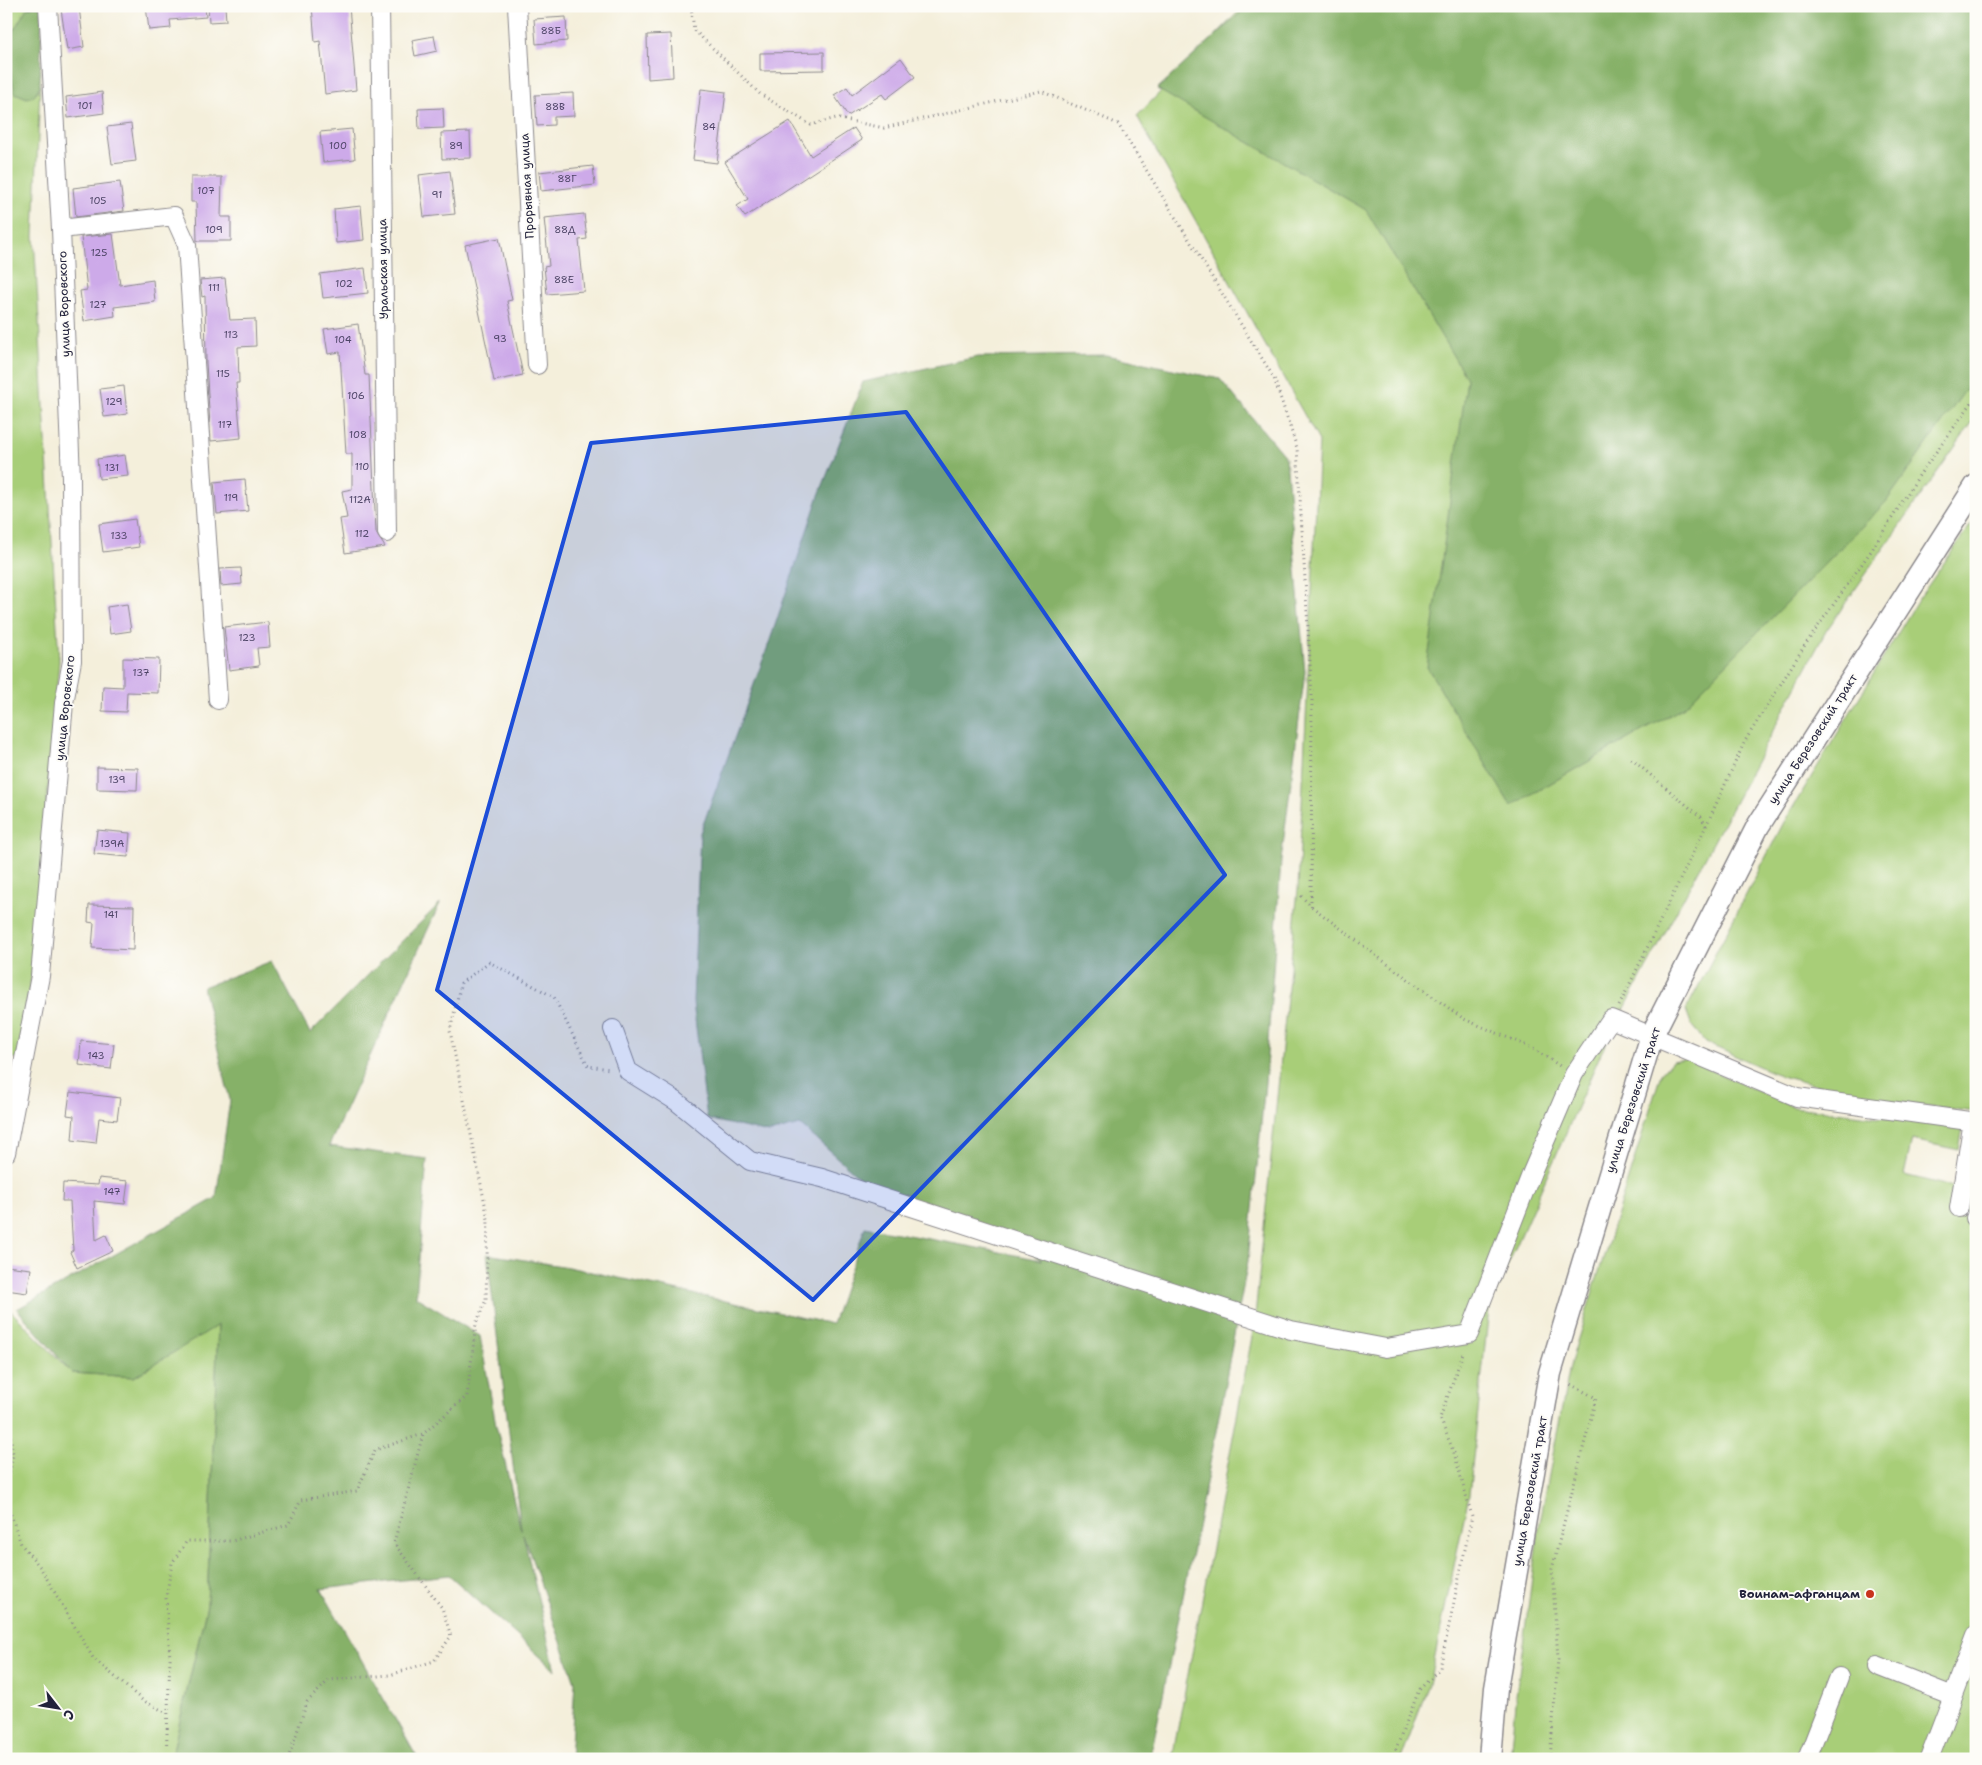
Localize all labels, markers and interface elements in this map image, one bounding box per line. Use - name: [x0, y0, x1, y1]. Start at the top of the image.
- house number: 88Б: [541, 24, 561, 37]
- house number: 101: [78, 99, 92, 112]
- house number: 88В: [545, 100, 565, 113]
- house number: 84: [702, 120, 716, 133]
- street label: Прорывная улица: [516, 132, 538, 239]
- house number: 100: [329, 139, 347, 152]
- house number: 89: [449, 139, 463, 152]
- house number: 88Г: [557, 172, 577, 185]
- house number: 107: [197, 184, 215, 197]
- house number: 91: [432, 188, 442, 201]
- house number: 105: [90, 194, 106, 207]
- street label: Уральская улица: [374, 218, 392, 320]
- house number: 109: [205, 223, 223, 236]
- house number: 88Д: [554, 223, 576, 236]
- house number: 125: [91, 246, 107, 259]
- street label: улица Воровского: [54, 251, 74, 357]
- house number: 88Е: [554, 273, 574, 286]
- house number: 102: [335, 277, 353, 290]
- house number: 111: [208, 281, 220, 294]
- house number: 127: [90, 298, 106, 311]
- house number: 113: [224, 328, 238, 341]
- house number: 93: [493, 332, 507, 345]
- house number: 104: [334, 333, 352, 346]
- house number: 115: [216, 367, 230, 380]
- house number: 106: [347, 389, 365, 402]
- house number: 129: [105, 395, 123, 408]
- house number: 117: [218, 418, 232, 431]
- house number: 108: [349, 428, 367, 441]
- house number: 110: [355, 460, 369, 473]
- house number: 131: [105, 461, 119, 474]
- house number: 119: [224, 491, 238, 504]
- house number: 112А: [349, 493, 371, 506]
- house number: 112: [355, 527, 369, 540]
- house number: 133: [110, 529, 128, 542]
- house number: 123: [238, 631, 256, 644]
- street label: улица Воровского: [51, 654, 79, 762]
- house number: 137: [133, 666, 149, 679]
- street label: улица Березовский тракт: [1765, 670, 1862, 807]
- house number: 139: [108, 773, 126, 786]
- house number: 139А: [100, 837, 124, 850]
- house number: 141: [104, 908, 118, 921]
- street label: улица Березовский тракт: [1602, 1024, 1664, 1175]
- house number: 143: [87, 1049, 105, 1062]
- house number: 147: [103, 1185, 121, 1198]
- street label: улица Березовский тракт: [1509, 1414, 1551, 1567]
- place label: Воинам-афганцам: [1739, 1586, 1860, 1602]
- marker: Воинам-афганцам: [1864, 1588, 1876, 1600]
- north arrow: [32, 1682, 82, 1732]
- text: С: [59, 1706, 79, 1723]

